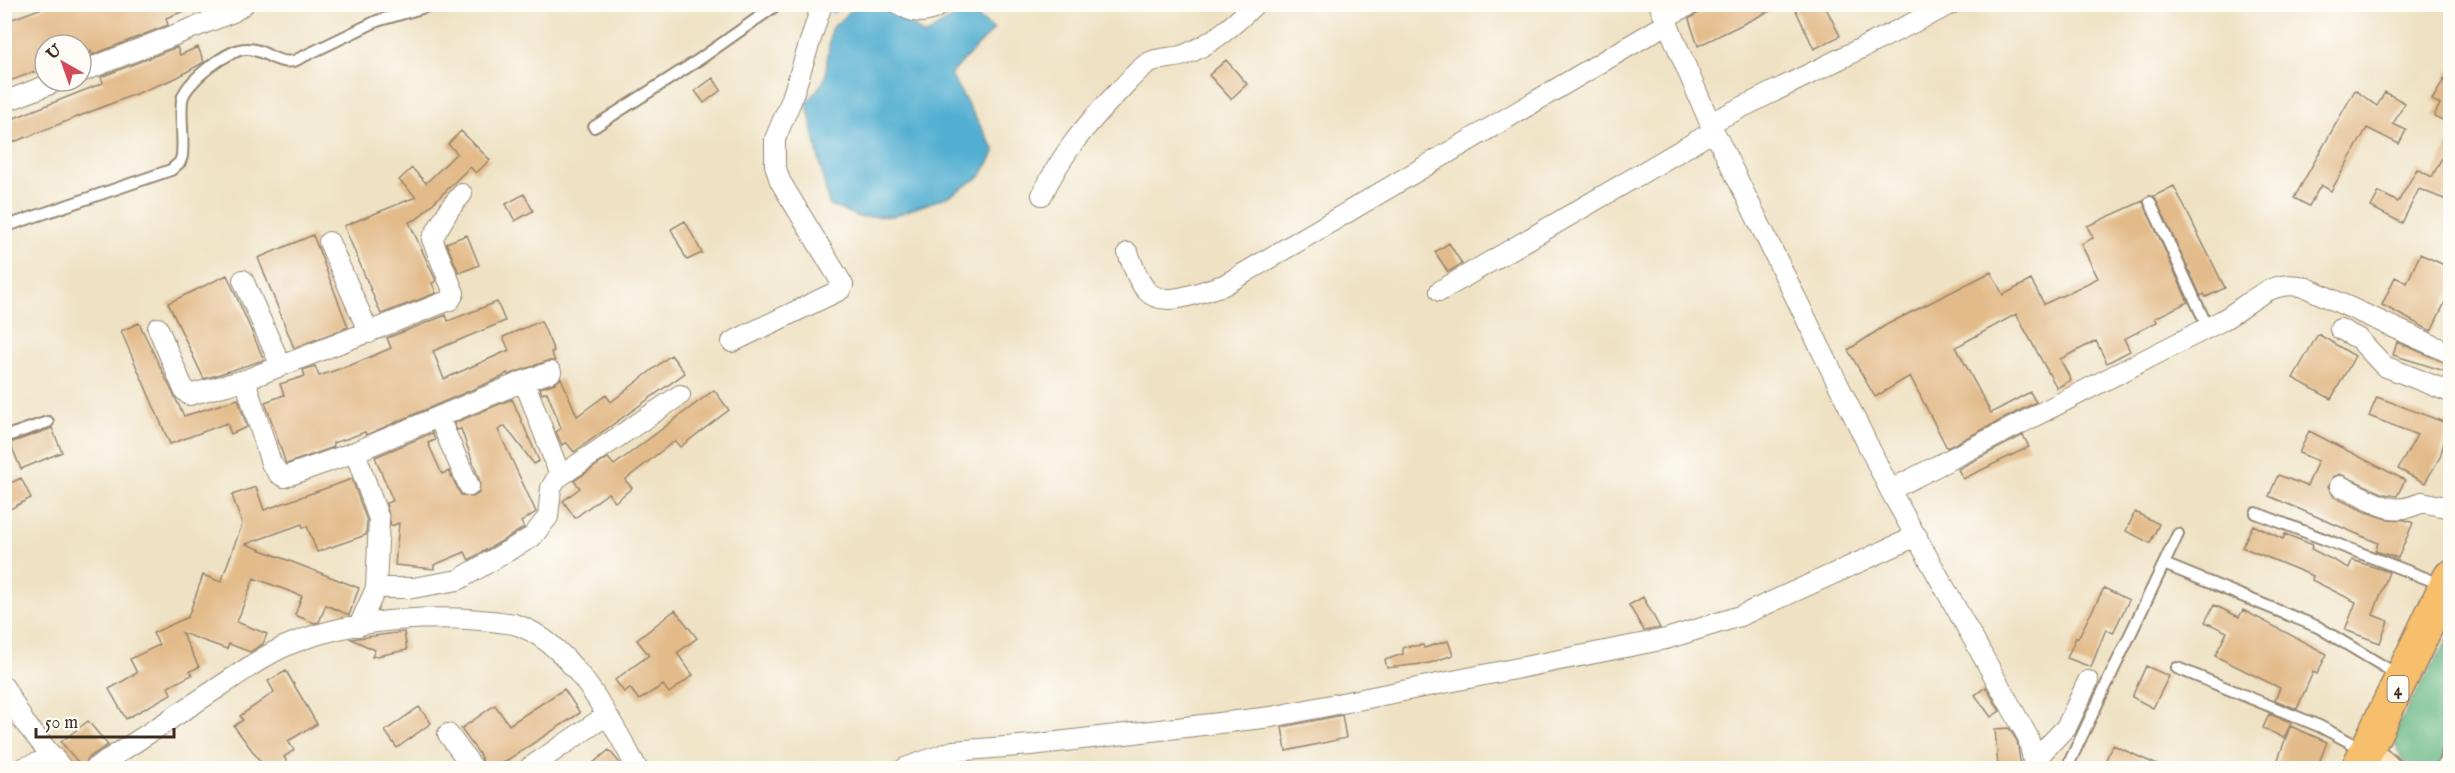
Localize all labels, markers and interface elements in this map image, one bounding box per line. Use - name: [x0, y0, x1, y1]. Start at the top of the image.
- north arrow: [33, 33, 93, 93]
- text: U: [42, 41, 67, 66]
- road number: 4: [2388, 676, 2408, 702]
- scale bar: [36, 701, 174, 739]
- text: 50 m: [45, 712, 78, 735]

